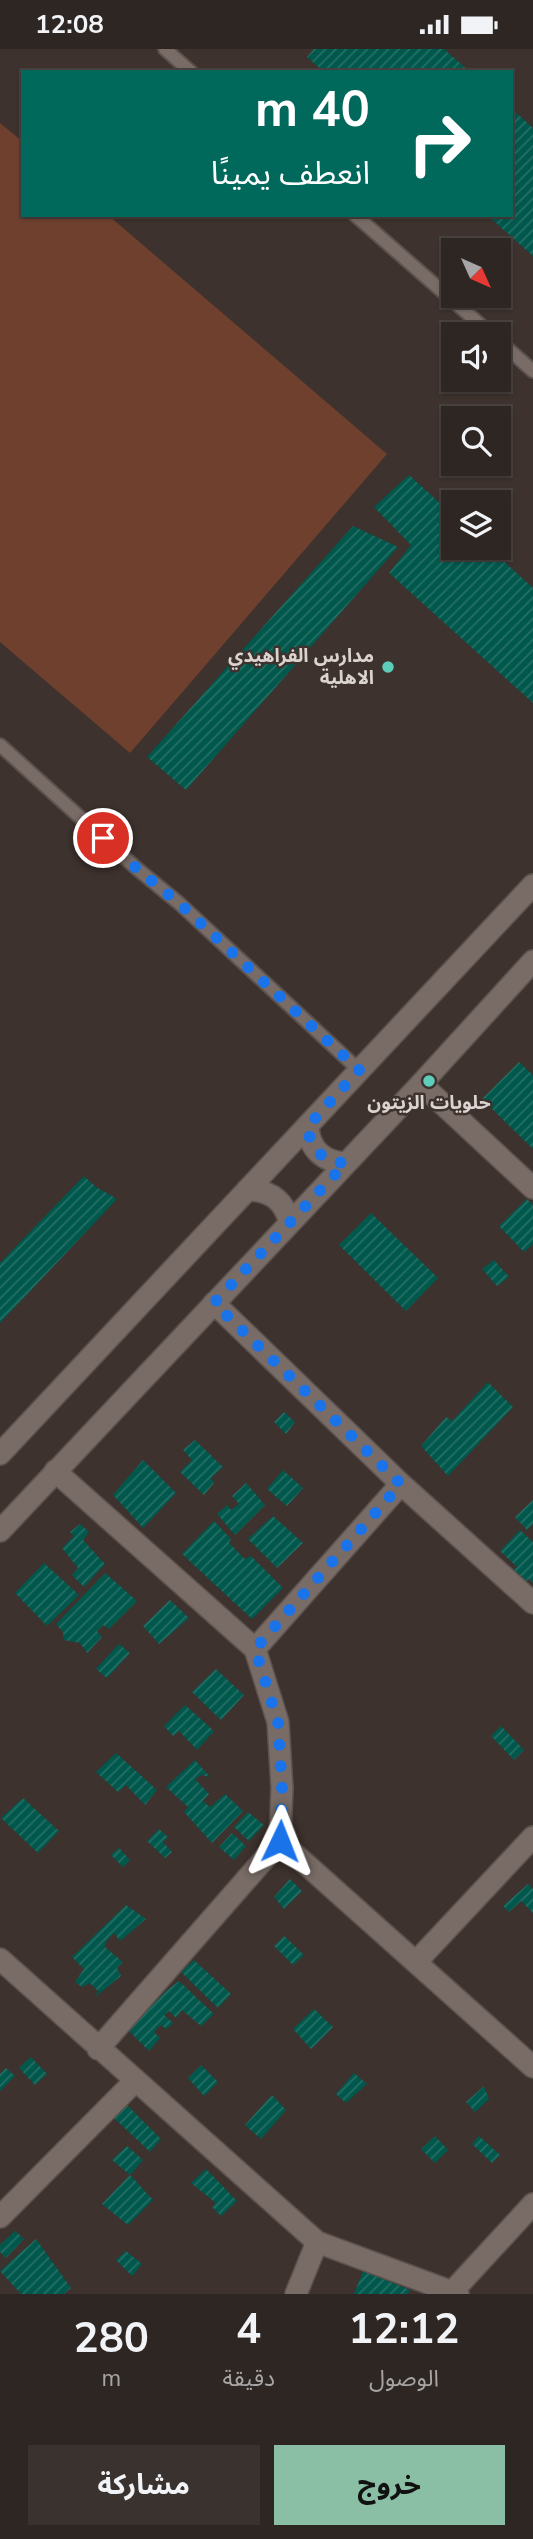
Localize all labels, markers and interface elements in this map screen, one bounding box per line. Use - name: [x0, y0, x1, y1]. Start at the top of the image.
- text: 12:08: [35, 7, 104, 42]
- text: 40 m: [255, 76, 370, 143]
- icon: right: [394, 98, 485, 189]
- text: انعطف يمينًا: [211, 152, 370, 195]
- north arrow: [441, 238, 511, 308]
- map controls: [441, 238, 511, 560]
- button: sound: [441, 322, 511, 392]
- button: search: [441, 406, 511, 476]
- button: layers: [441, 490, 511, 560]
- place label: مدارس الفراهيدي الاهلية: [228, 643, 374, 691]
- marker: مدارس الفراهيدي الاهلية: [380, 659, 396, 675]
- pin: [73, 808, 133, 868]
- icon: arrive: [84, 819, 122, 857]
- marker: حلويات الزيتون: [421, 1073, 437, 1089]
- place label: حلويات الزيتون: [367, 1090, 491, 1116]
- position arrow: [243, 1804, 317, 1878]
- text: 4: [236, 2301, 261, 2358]
- text: 12:12: [348, 2301, 460, 2358]
- text: 280: [73, 2310, 149, 2367]
- text: m: [101, 2363, 121, 2394]
- text: دقيقة: [223, 2363, 275, 2394]
- text: الوصول: [369, 2363, 439, 2394]
- button: مشاركة: [28, 2445, 260, 2525]
- button: خروج: [274, 2445, 505, 2525]

